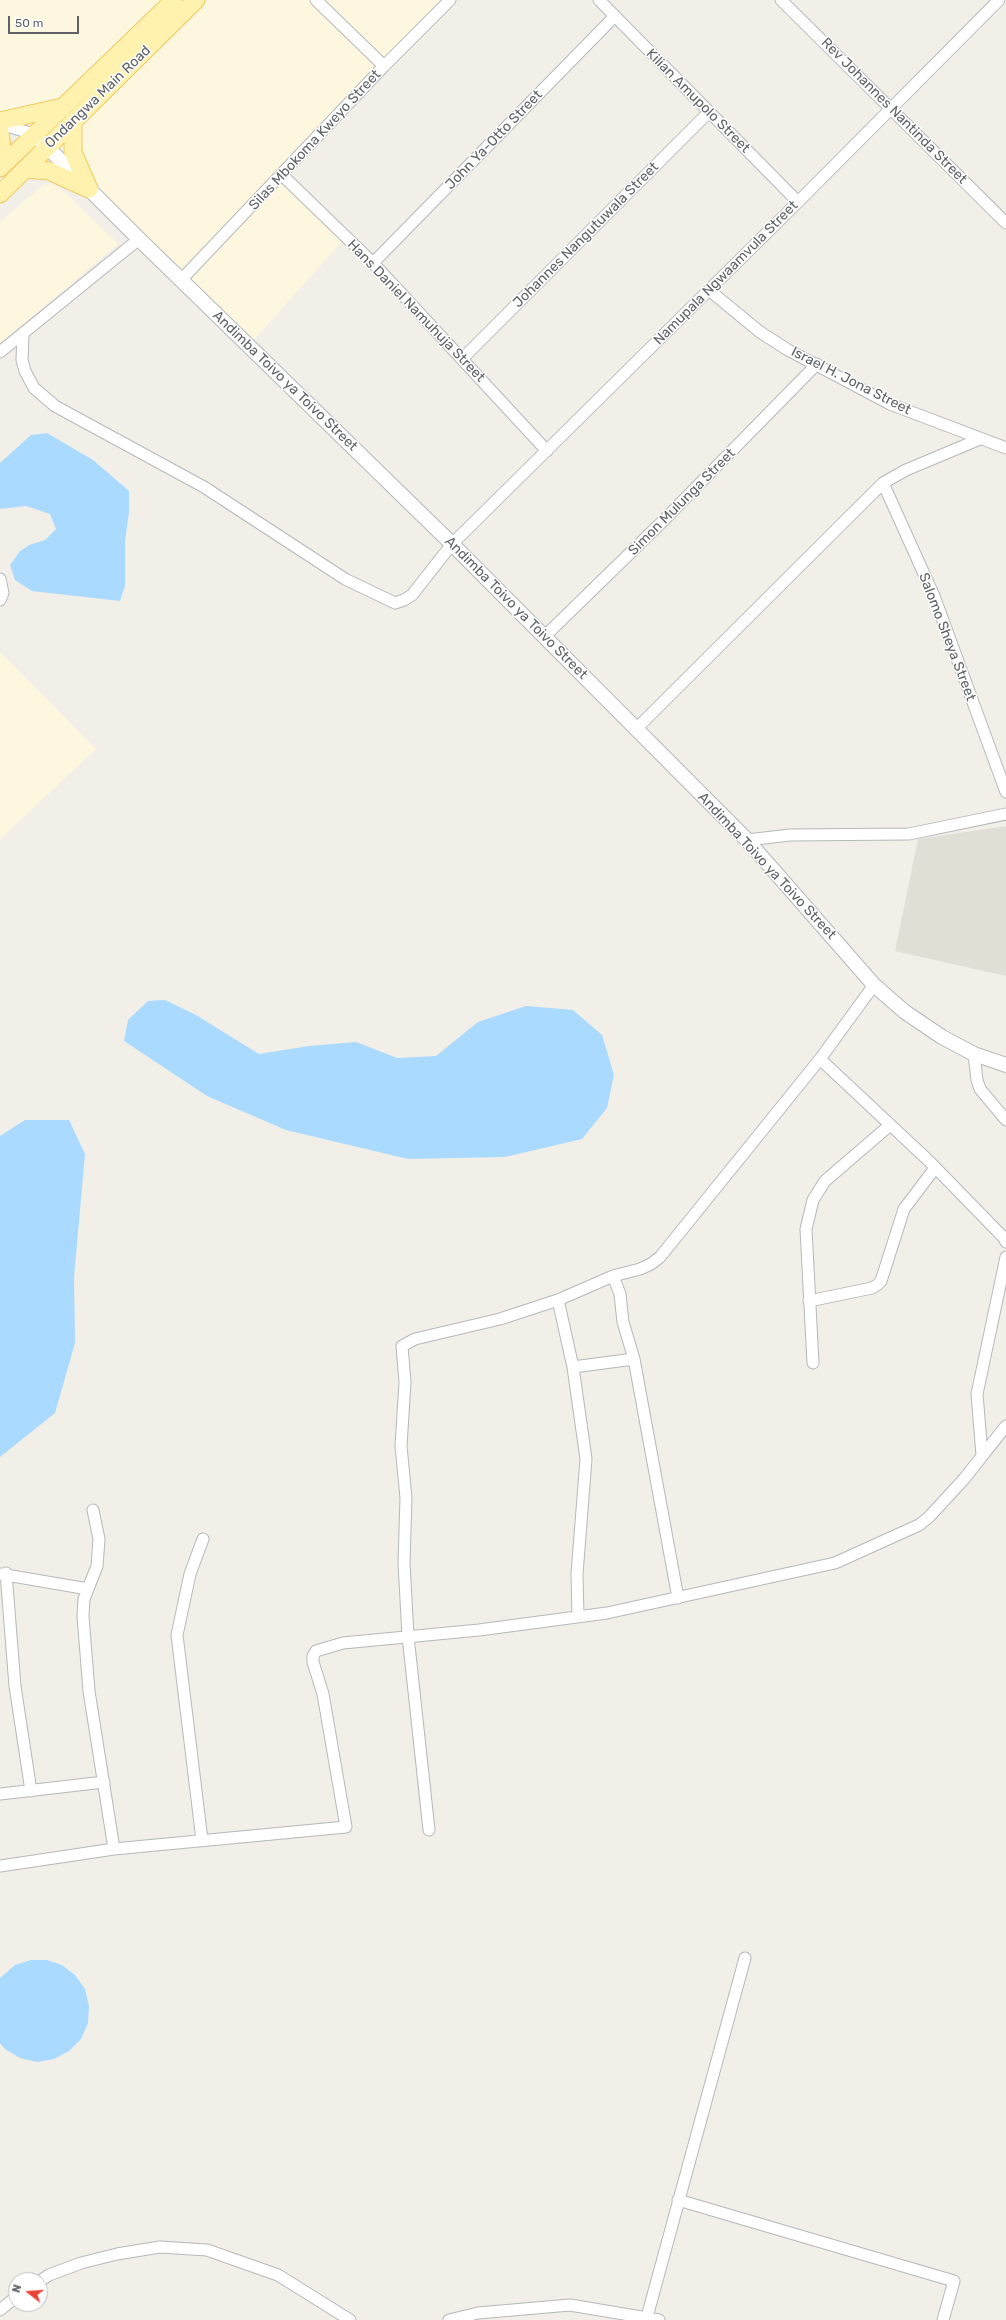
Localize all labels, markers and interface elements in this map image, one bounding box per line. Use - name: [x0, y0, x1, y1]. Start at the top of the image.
- scale bar: [10, 8, 81, 34]
- text: 50 m: [15, 16, 43, 30]
- street label: Rev Johannes Nantinda Street: [818, 35, 970, 187]
- street label: Ondangwa Main Road: [42, 42, 154, 152]
- street label: Kilian Amupolo Street: [642, 45, 754, 157]
- street label: Silas Mbokoma Kweyo Street: [246, 66, 384, 214]
- street label: John Ya-Otto Street: [442, 87, 546, 193]
- street label: Johannes Nangutuwala Street: [510, 159, 662, 311]
- street label: Namupala Ngwaamvula Street: [650, 197, 802, 349]
- street label: Hans Daniel Namuhuja Street: [344, 236, 488, 386]
- street label: Andimba Toivo ya Toivo Street: [209, 307, 361, 455]
- street label: Israel H. Jona Street: [788, 343, 914, 419]
- street label: Simon Mulunga Street: [625, 445, 739, 559]
- street label: Andimba Toivo ya Toivo Street: [441, 533, 591, 683]
- street label: Salomo Sheya Street: [915, 571, 979, 703]
- street label: Andimba Toivo ya Toivo Street: [694, 789, 840, 943]
- north arrow: [8, 2272, 48, 2312]
- text: N: [10, 2283, 24, 2294]

